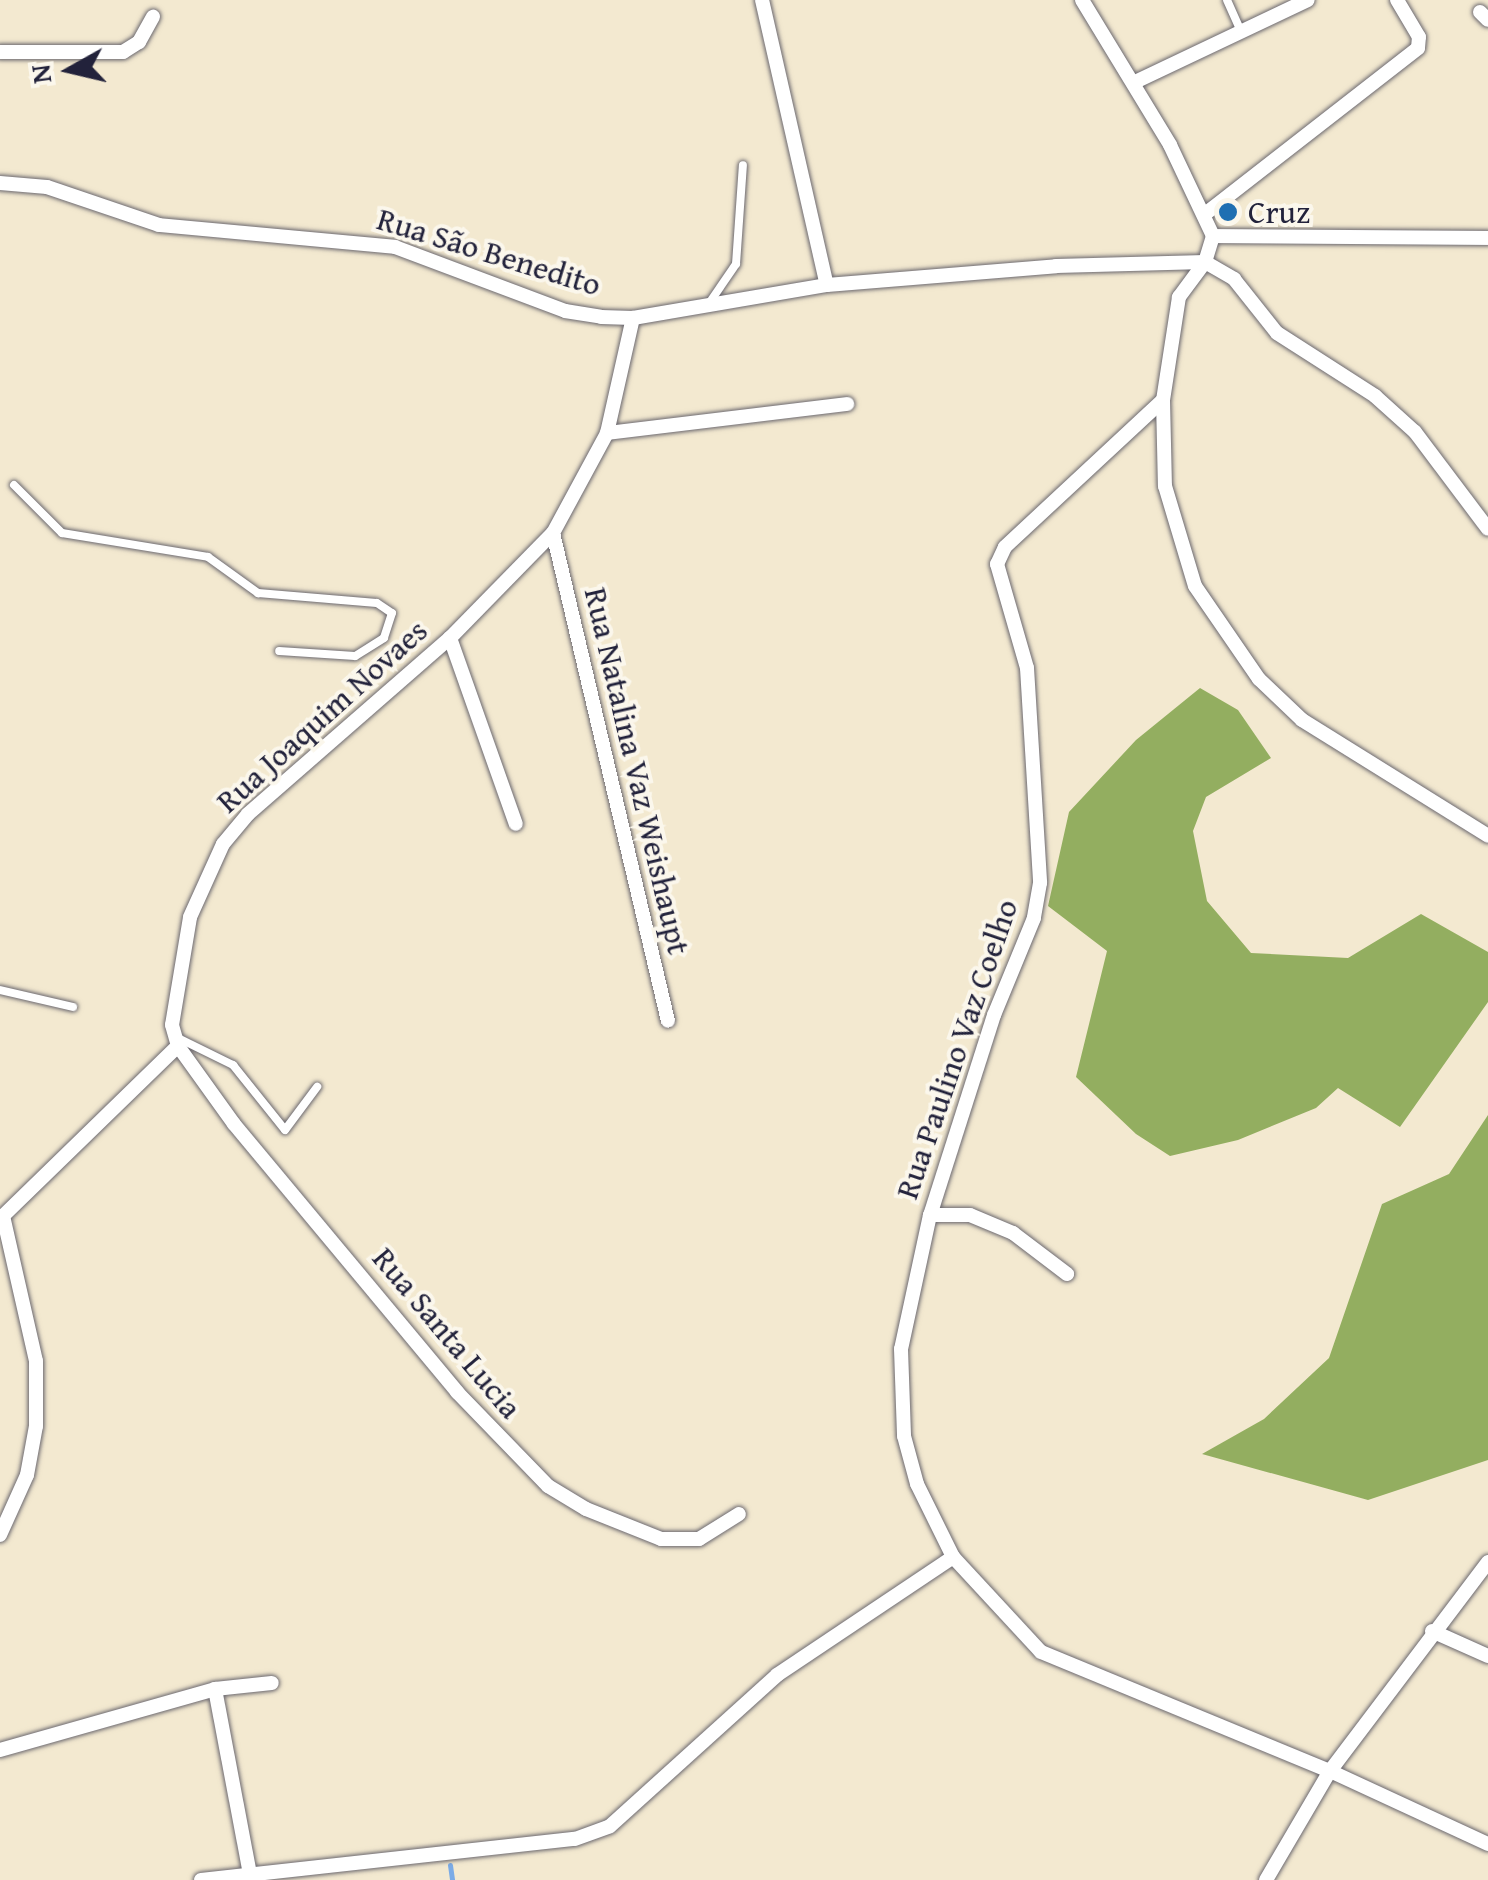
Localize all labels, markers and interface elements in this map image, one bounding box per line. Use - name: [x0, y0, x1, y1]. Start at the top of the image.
- north arrow: [20, 20, 120, 120]
- text: N: [18, 62, 61, 86]
- place label: Cruz: [1248, 193, 1310, 231]
- street label: Rua São Benedito: [373, 200, 605, 304]
- marker: Cruz: [1217, 201, 1239, 223]
- street label: Rua Natalina Vaz Weishaupt: [576, 584, 698, 958]
- street label: Rua Joaquim Novaes: [209, 611, 435, 821]
- street label: Rua Paulino Vaz Coelho: [888, 894, 1026, 1204]
- street label: Rua Santa Lucia: [364, 1240, 530, 1426]

